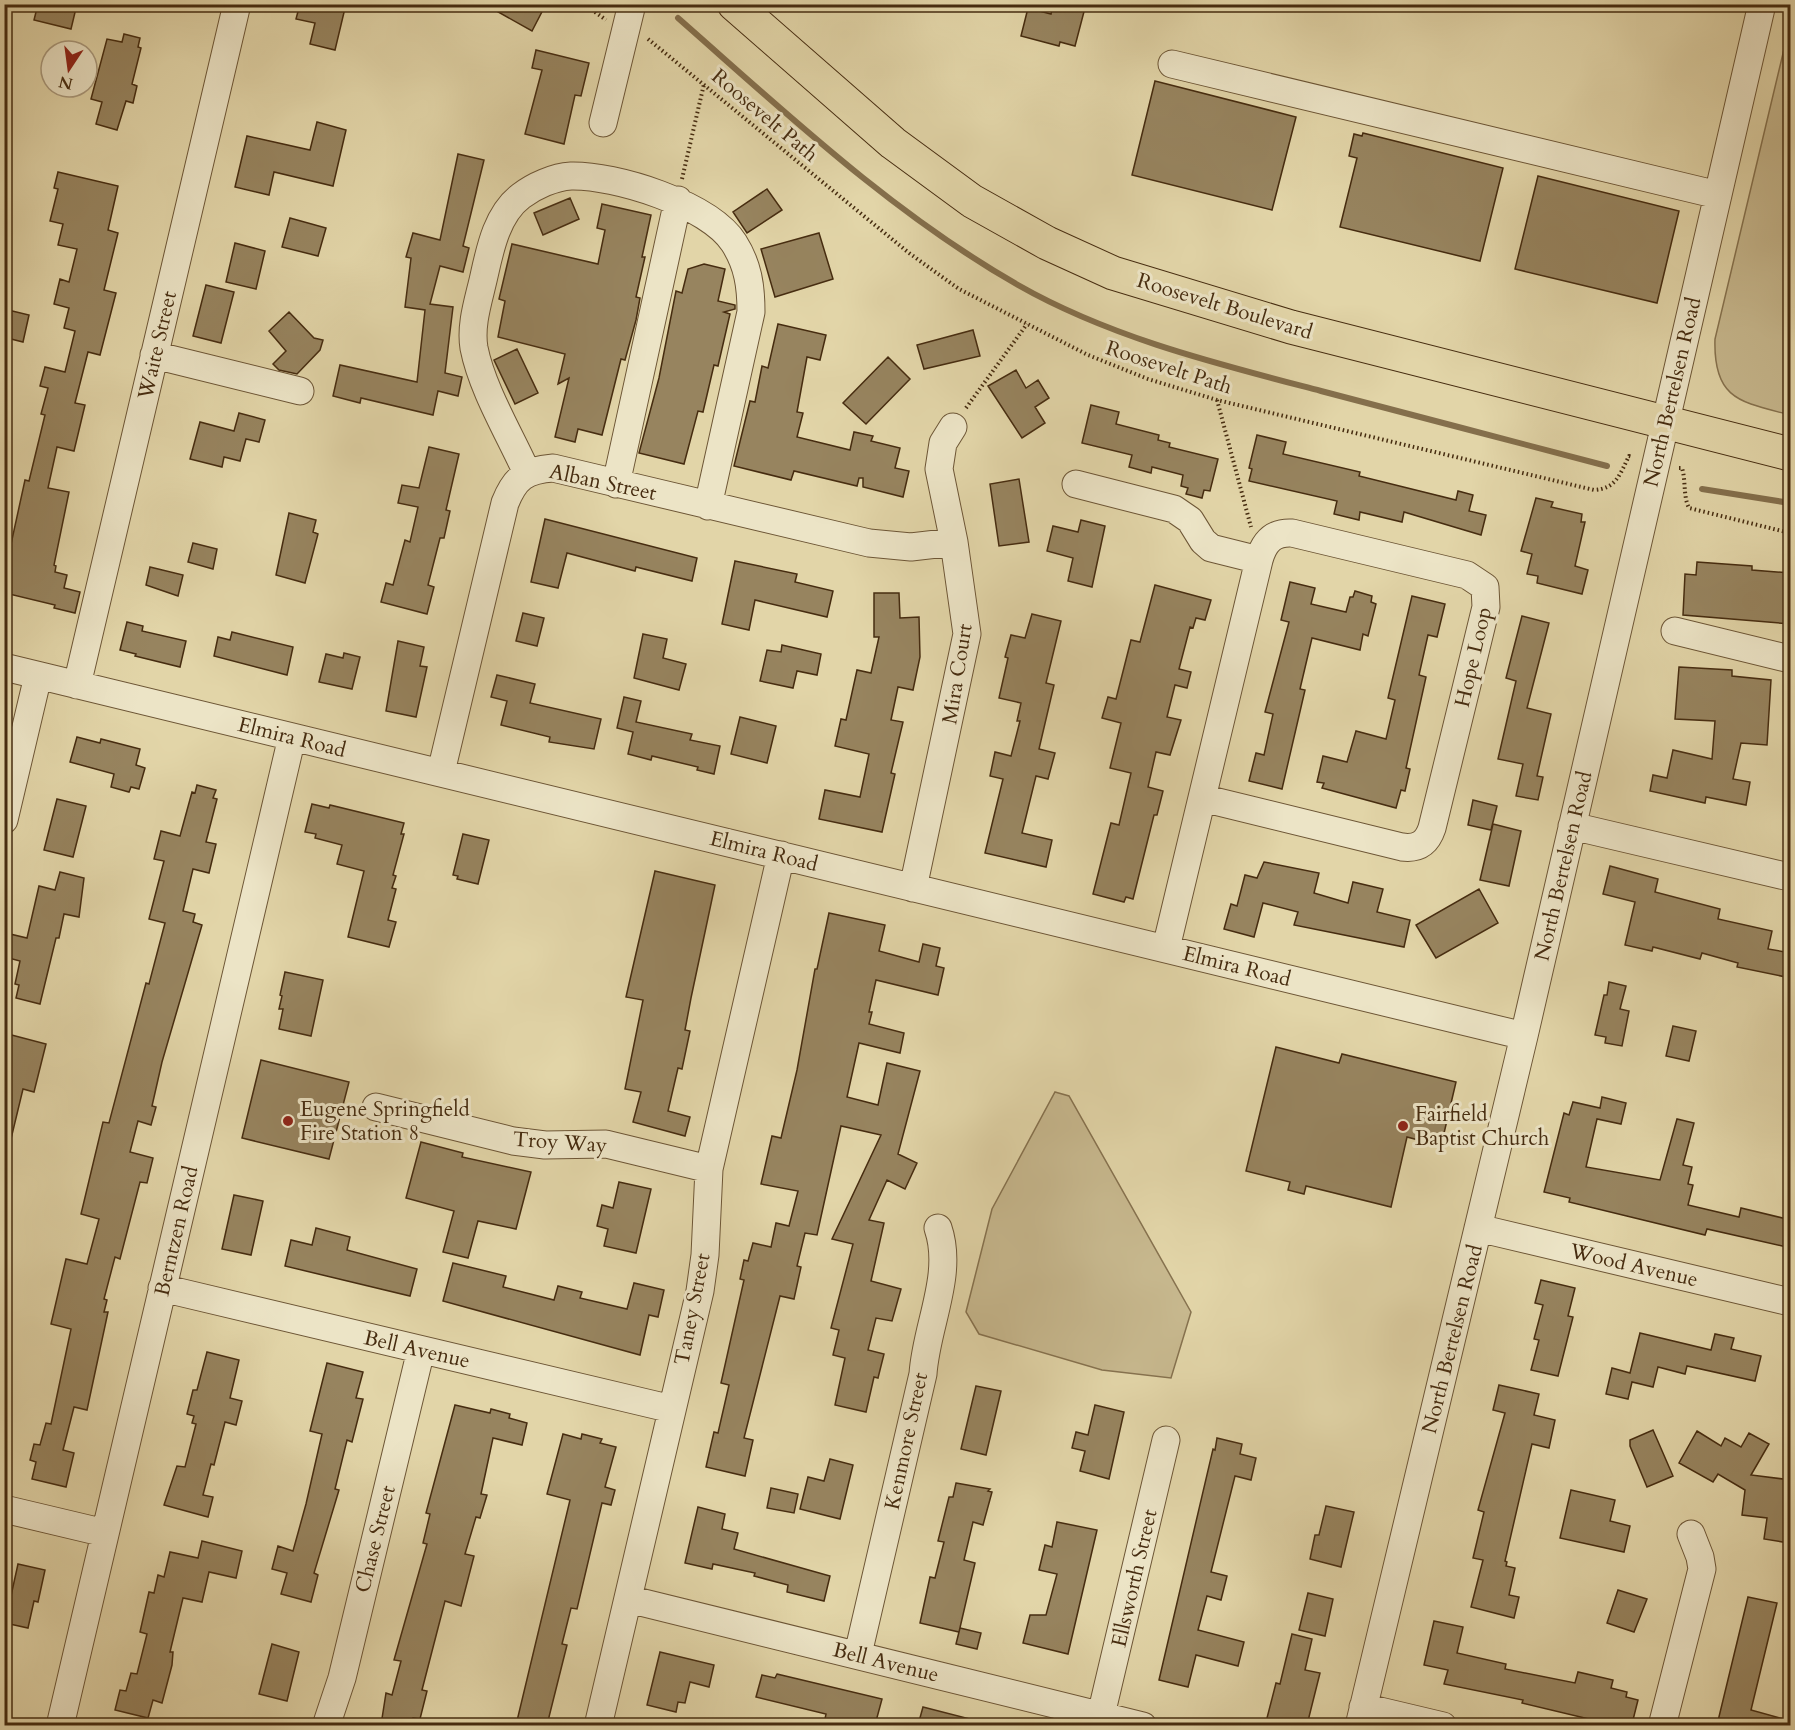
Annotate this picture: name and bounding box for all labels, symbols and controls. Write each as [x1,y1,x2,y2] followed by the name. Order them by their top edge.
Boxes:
[39,39,99,99] north arrow
[705,62,825,169] street label: Roosevelt Path
[57,70,75,95] text: N
[1134,266,1316,347] street label: Roosevelt Boulevard
[131,288,184,403] street label: Waite Street
[1637,294,1708,490] street label: North Bertelsen Road
[1102,333,1236,402] street label: Roosevelt Path
[547,457,659,508] street label: Alban Street
[1448,604,1499,710] street label: Hope Loop
[935,621,980,726] street label: Mira Court
[235,710,349,765] street label: Elmira Road
[1528,768,1599,964] street label: North Bertelsen Road
[707,824,821,879] street label: Elmira Road
[1180,939,1294,994] street label: Elmira Road
[300,1095,470,1148] place label: Eugene Springfield Fire Station 8
[1415,1100,1550,1153] place label: Fairfield Baptist Church
[281,1114,295,1128] marker: Eugene Springfield Fire Station 8
[1396,1119,1410,1133] marker: Fairfield Baptist Church
[512,1125,608,1160] street label: Troy Way
[147,1163,206,1299] street label: Berntzen Road
[1566,1236,1701,1294] street label: Wood Avenue
[1415,1241,1490,1437] street label: North Bertelsen Road
[667,1250,718,1367] street label: Taney Street
[361,1323,473,1376] street label: Bell Avenue
[878,1369,935,1512] street label: Kenmore Street
[348,1482,403,1596] street label: Chase Street
[1105,1506,1165,1650] street label: Ellsworth Street
[830,1635,942,1690] street label: Bell Avenue

